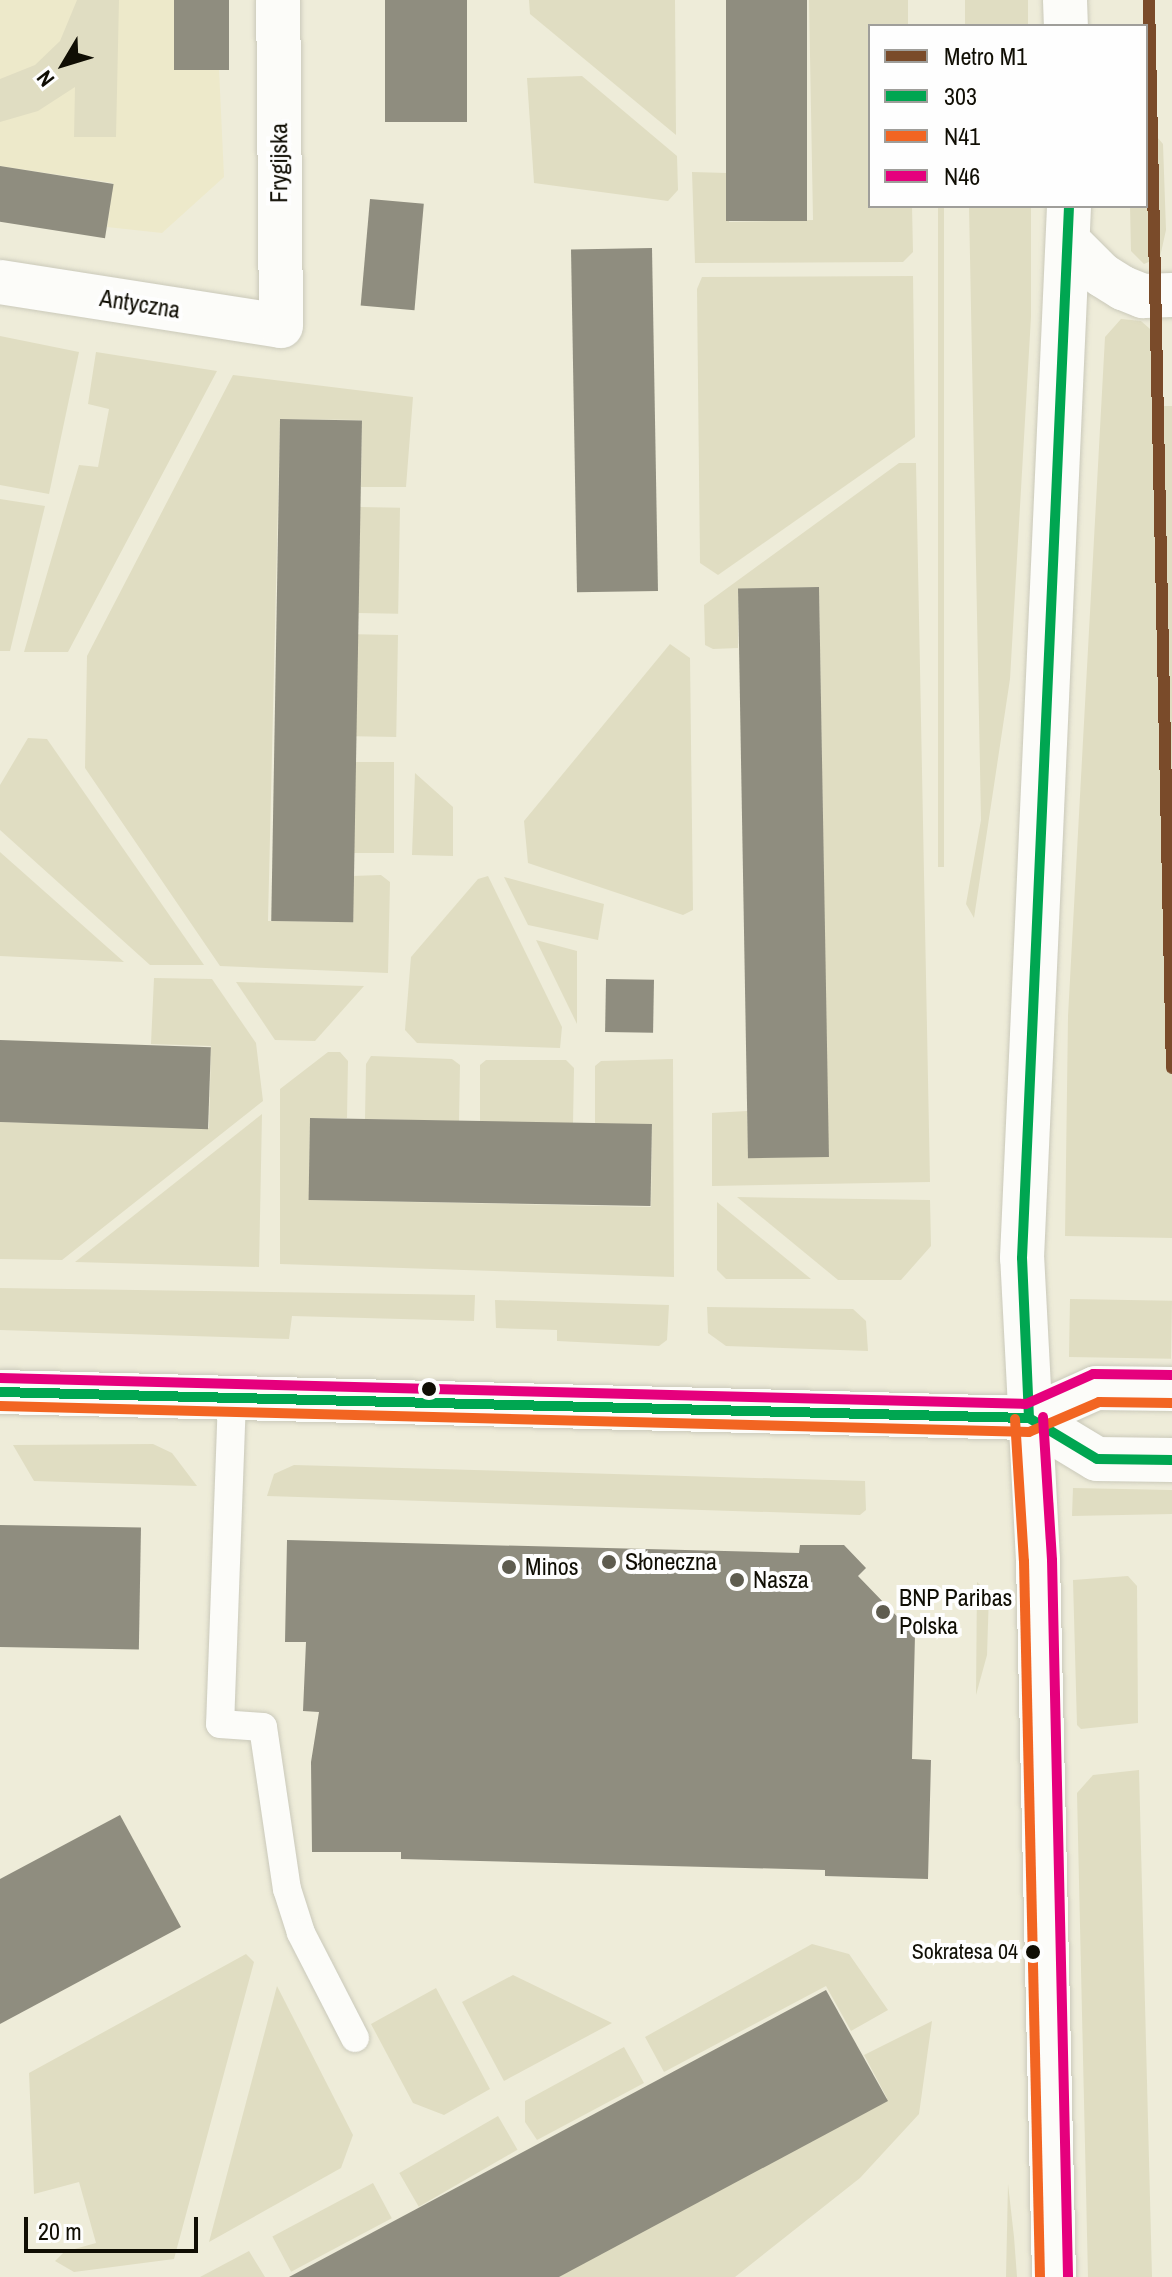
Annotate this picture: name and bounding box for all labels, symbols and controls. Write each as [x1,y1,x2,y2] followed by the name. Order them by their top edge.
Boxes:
[24,24,104,104] north arrow
[868,24,1148,208] legend
[944,40,1027,72] text: Metro M1
[29,64,61,93] text: N
[944,80,977,112] text: 303
[944,120,980,152] text: N41
[265,123,293,203] street label: Frygijska
[944,160,980,192] text: N46
[98,283,182,325] street label: Antyczna
[421,1381,437,1397] unlabelled marker
[625,1548,717,1576] place label: Słoneczna
[525,1553,579,1581] place label: Minos
[600,1553,618,1571] marker: Słoneczna
[500,1558,518,1576] marker: Minos
[753,1566,809,1594] place label: Nasza
[728,1571,746,1589] marker: Nasza
[899,1584,1013,1640] place label: BNP Paribas Polska
[874,1603,892,1621] marker: BNP Paribas Polska
[912,1939,1018,1965] place label: Sokratesa 04
[1025,1944,1041,1960] marker: Sokratesa 04
[28,2201,202,2251] scale bar
[38,2215,82,2247] text: 20 m

